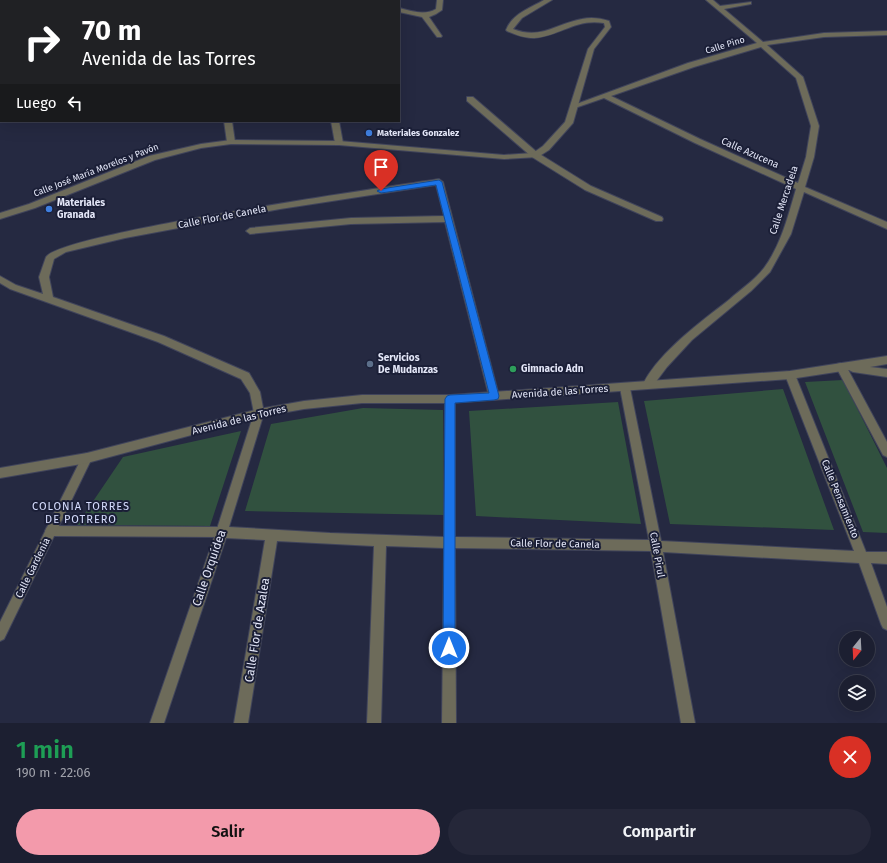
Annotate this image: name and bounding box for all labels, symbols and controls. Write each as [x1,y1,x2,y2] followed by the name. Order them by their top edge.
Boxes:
[82,14,141,47] text: 70 m
[16,16,68,68] icon: right
[704,34,746,56] street label: Calle Pino
[82,48,256,70] text: Avenida de las Torres
[64,92,86,114] icon: left
[16,94,56,112] text: Luego
[364,128,374,138] marker: Materiales Gonzalez
[377,128,459,138] place label: Materiales Gonzalez
[719,135,781,171] street label: Calle Azucena
[32,142,160,198] street label: Calle José María Morelos y Pavón
[364,150,398,191] pin
[370,156,392,178] icon: arrive
[767,164,801,236] street label: Calle Mercadela
[57,197,105,221] place label: Materiales Granada
[177,203,267,231] street label: Calle Flor de Canela
[44,204,54,214] marker: Materiales Granada
[378,352,438,376] place label: Servicios De Mudanzas
[365,359,375,369] marker: Servicios De Mudanzas
[521,363,584,375] place label: Gimnacio Adn
[508,364,518,374] marker: Gimnacio Adn
[511,383,609,401] street label: Avenida de las Torres
[191,402,288,437] street label: Avenida de las Torres
[819,458,861,540] street label: Calle Pensamiento
[32,500,130,526] district label: COLONIA TORRES DE POTRERO
[189,528,229,608] street label: Calle Orquídea
[647,531,667,579] street label: Calle Pirul
[13,536,53,600] street label: Calle Gardenia
[510,537,600,551] street label: Calle Flor de Canela
[242,577,272,683] street label: Calle Flor de Azalea
[428,627,470,669] position arrow
[839,631,875,667] north arrow
[839,631,875,711] map controls
[839,675,875,711] button: layers
[16,736,74,764] text: 1 min
[829,736,871,778] button: close
[16,765,90,780] text: 190 m · 22:06
[16,809,440,855] button: Salir
[448,809,871,855] button: Compartir

